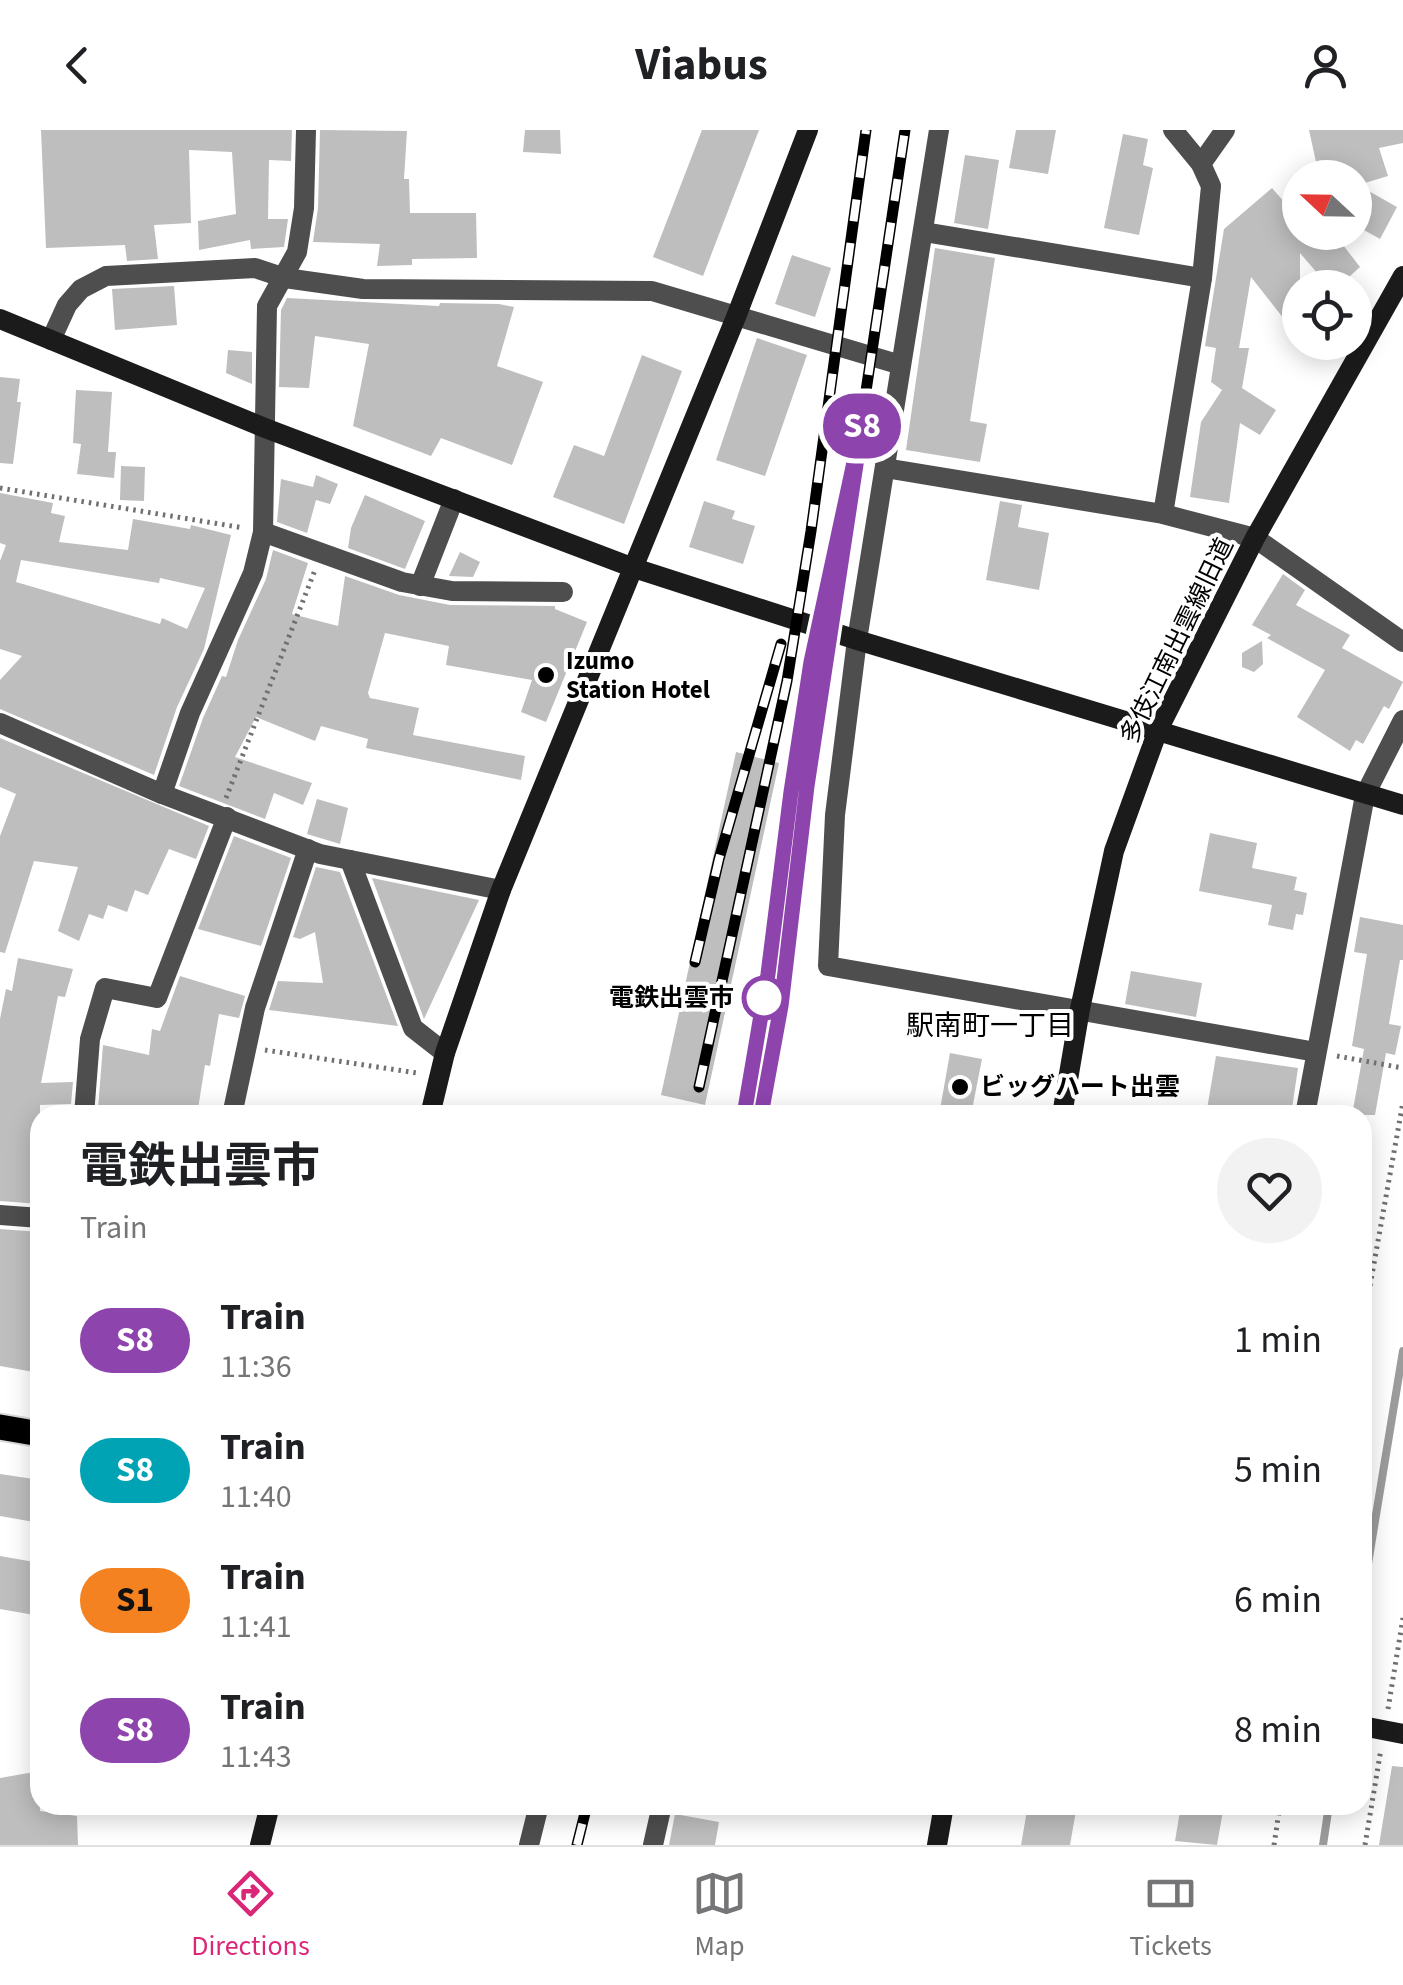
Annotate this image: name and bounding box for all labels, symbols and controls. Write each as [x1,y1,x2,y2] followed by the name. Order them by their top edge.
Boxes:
[635,33,768,97] text: Viabus
[50,38,105,93] icon: back
[1298,38,1353,93] icon: person
[1282,160,1372,250] north arrow
[1282,160,1372,360] map controls
[1282,270,1372,360] button: locate
[817,394,907,458] line badge: S8
[843,401,881,451] text: S8
[1112,532,1242,750] street label: 多伎江南出雲線旧道
[566,643,710,708] place label: Izumo Station Hotel
[535,664,557,686] marker: Izumo Station Hotel
[743,977,785,1019] marker: 電鉄出雲市
[609,980,734,1016] place label: 電鉄出雲市
[906,1006,1074,1046] district label: 駅南町一丁目
[980,1069,1180,1105] place label: ビッグハート出雲
[949,1076,971,1098] marker: ビッグハート出雲
[80,1133,320,1201] text: 電鉄出雲市
[1217,1138,1322,1243] button: heart
[80,1205,148,1251] text: Train
[220,1290,306,1344] text: Train
[1234,1313,1322,1367] text: 1 min
[116,1315,154,1365] text: S8
[220,1344,292,1390] text: 11:36
[220,1420,306,1474] text: Train
[1234,1443,1322,1497] text: 5 min
[116,1445,154,1495] text: S8
[220,1474,292,1520] text: 11:40
[220,1550,306,1604] text: Train
[1234,1573,1322,1627] text: 6 min
[116,1575,154,1625] text: S1
[220,1604,292,1650] text: 11:41
[220,1680,306,1734] text: Train
[1234,1703,1322,1757] text: 8 min
[116,1705,154,1755] text: S8
[220,1734,292,1780] text: 11:43
[191,1866,310,1966] tab: Directions
[692,1866,747,1966] tab: Map
[1129,1866,1212,1966] tab: Tickets

